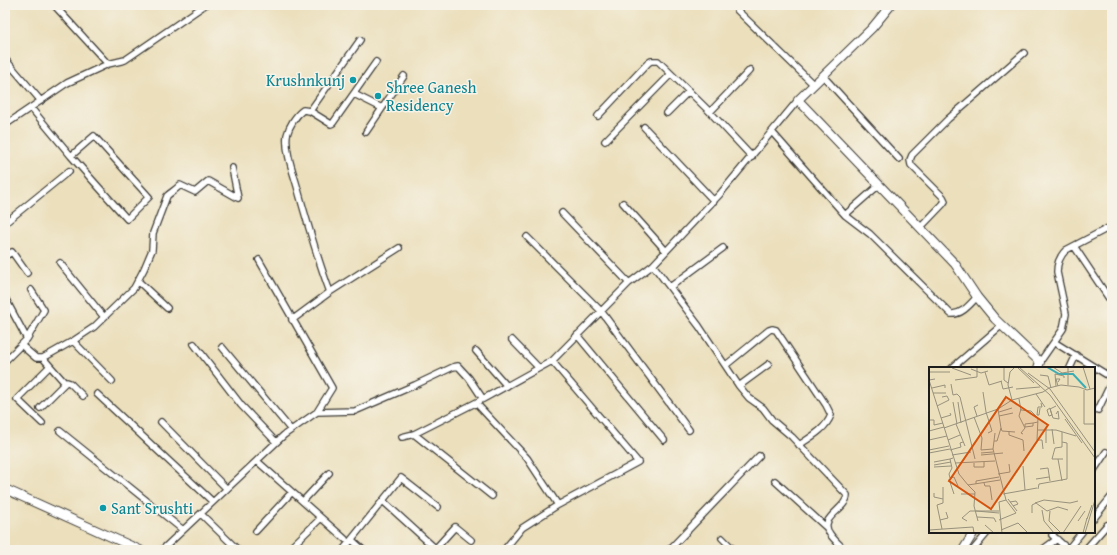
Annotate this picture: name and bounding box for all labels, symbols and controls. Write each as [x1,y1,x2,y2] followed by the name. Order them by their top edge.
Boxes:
[266,68,345,92] place label: Krushnkunj
[348,75,358,85] marker: Krushnkunj
[386,75,477,117] place label: Shree Ganesh Residency
[373,91,383,101] marker: Shree Ganesh Residency
[929,367,1095,533] inset map
[111,496,194,520] place label: Sant Srushti
[98,503,108,513] marker: Sant Srushti

